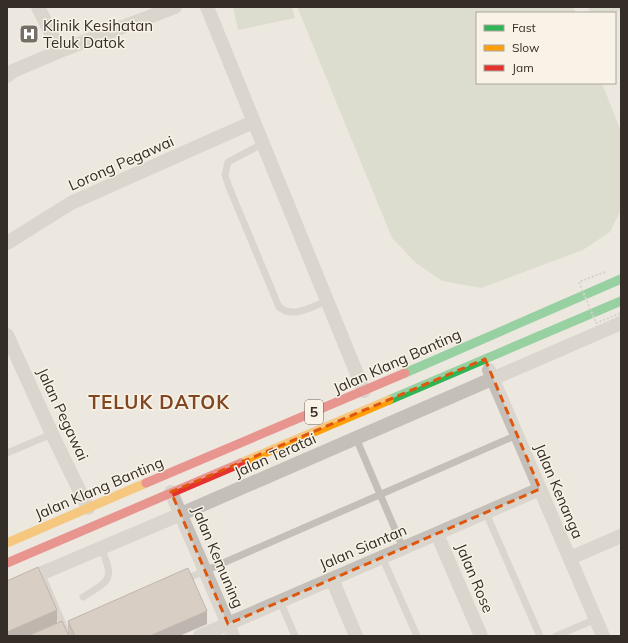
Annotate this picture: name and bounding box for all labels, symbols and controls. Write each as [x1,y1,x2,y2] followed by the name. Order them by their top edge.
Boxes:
[476,12,616,84] legend
[43,16,153,52] place label: Klinik Kesihatan Teluk Datok
[512,20,536,35] text: Fast
[18,23,40,45] hospital icon: Klinik Kesihatan Teluk Datok
[512,40,540,55] text: Slow
[512,60,534,75] text: Jam
[65,131,177,195] street label: Lorong Pegawai
[330,324,464,398] street label: Jalan Klang Banting
[33,365,93,463] street label: Jalan Pegawai
[88,390,230,414] district label: TELUK DATOK
[305,400,323,424] road number: 5
[231,429,319,481] street label: Jalan Teratai
[530,441,588,541] street label: Jalan Kenanga
[32,452,166,524] street label: Jalan Klang Banting
[188,503,248,611] street label: Jalan Kemuning
[316,520,410,574] street label: Jalan Siantan
[452,540,498,616] street label: Jalan Rose

